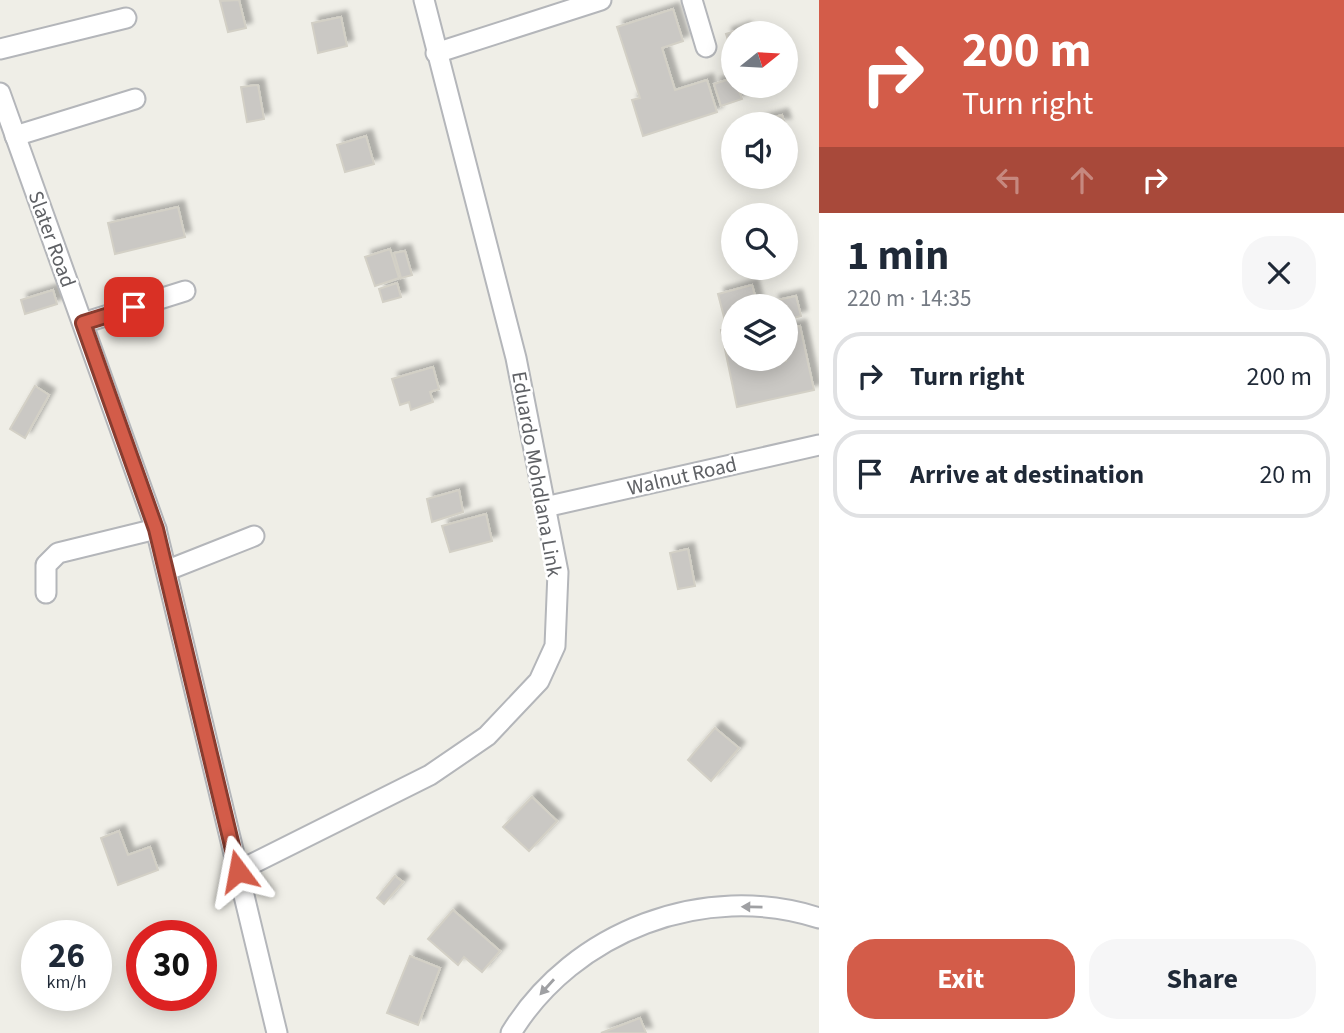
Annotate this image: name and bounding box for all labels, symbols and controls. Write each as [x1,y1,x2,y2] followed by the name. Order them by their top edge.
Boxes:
[962,16,1091,86] text: 200 m
[721,21,798,98] north arrow
[721,21,798,371] map controls
[847,28,938,119] icon: right
[962,81,1093,127] text: Turn right
[721,112,798,189] button: sound
[990,161,1028,199] icon: left
[1063,161,1101,199] icon: ahead
[1136,161,1174,199] icon: right
[21,187,83,291] street label: Slater Road
[721,203,798,280] button: search
[847,226,949,286] text: 1 min
[1242,236,1316,310] button: close
[104,277,164,337] pin
[847,282,971,315] text: 220 m · 14:35
[115,288,153,326] icon: arrive
[721,294,798,371] button: layers
[851,357,889,395] icon: right
[910,358,1025,395] text: Turn right
[1246,358,1312,395] text: 200 m
[504,369,570,580] street label: Eduardo Mohdlana Link
[624,449,740,503] street label: Walnut Road
[851,455,889,493] icon: arrive
[910,456,1144,493] text: Arrive at destination
[1259,456,1312,493] text: 20 m
[201,834,275,908] position arrow
[741,901,763,913] one-way arrow
[126,920,217,1011] speed limit sign: 30
[48,931,85,981] text: 26
[847,939,1075,1019] button: Exit
[1089,939,1316,1019] button: Share
[47,970,86,995] text: km/h
[539,978,555,996] one-way arrow

